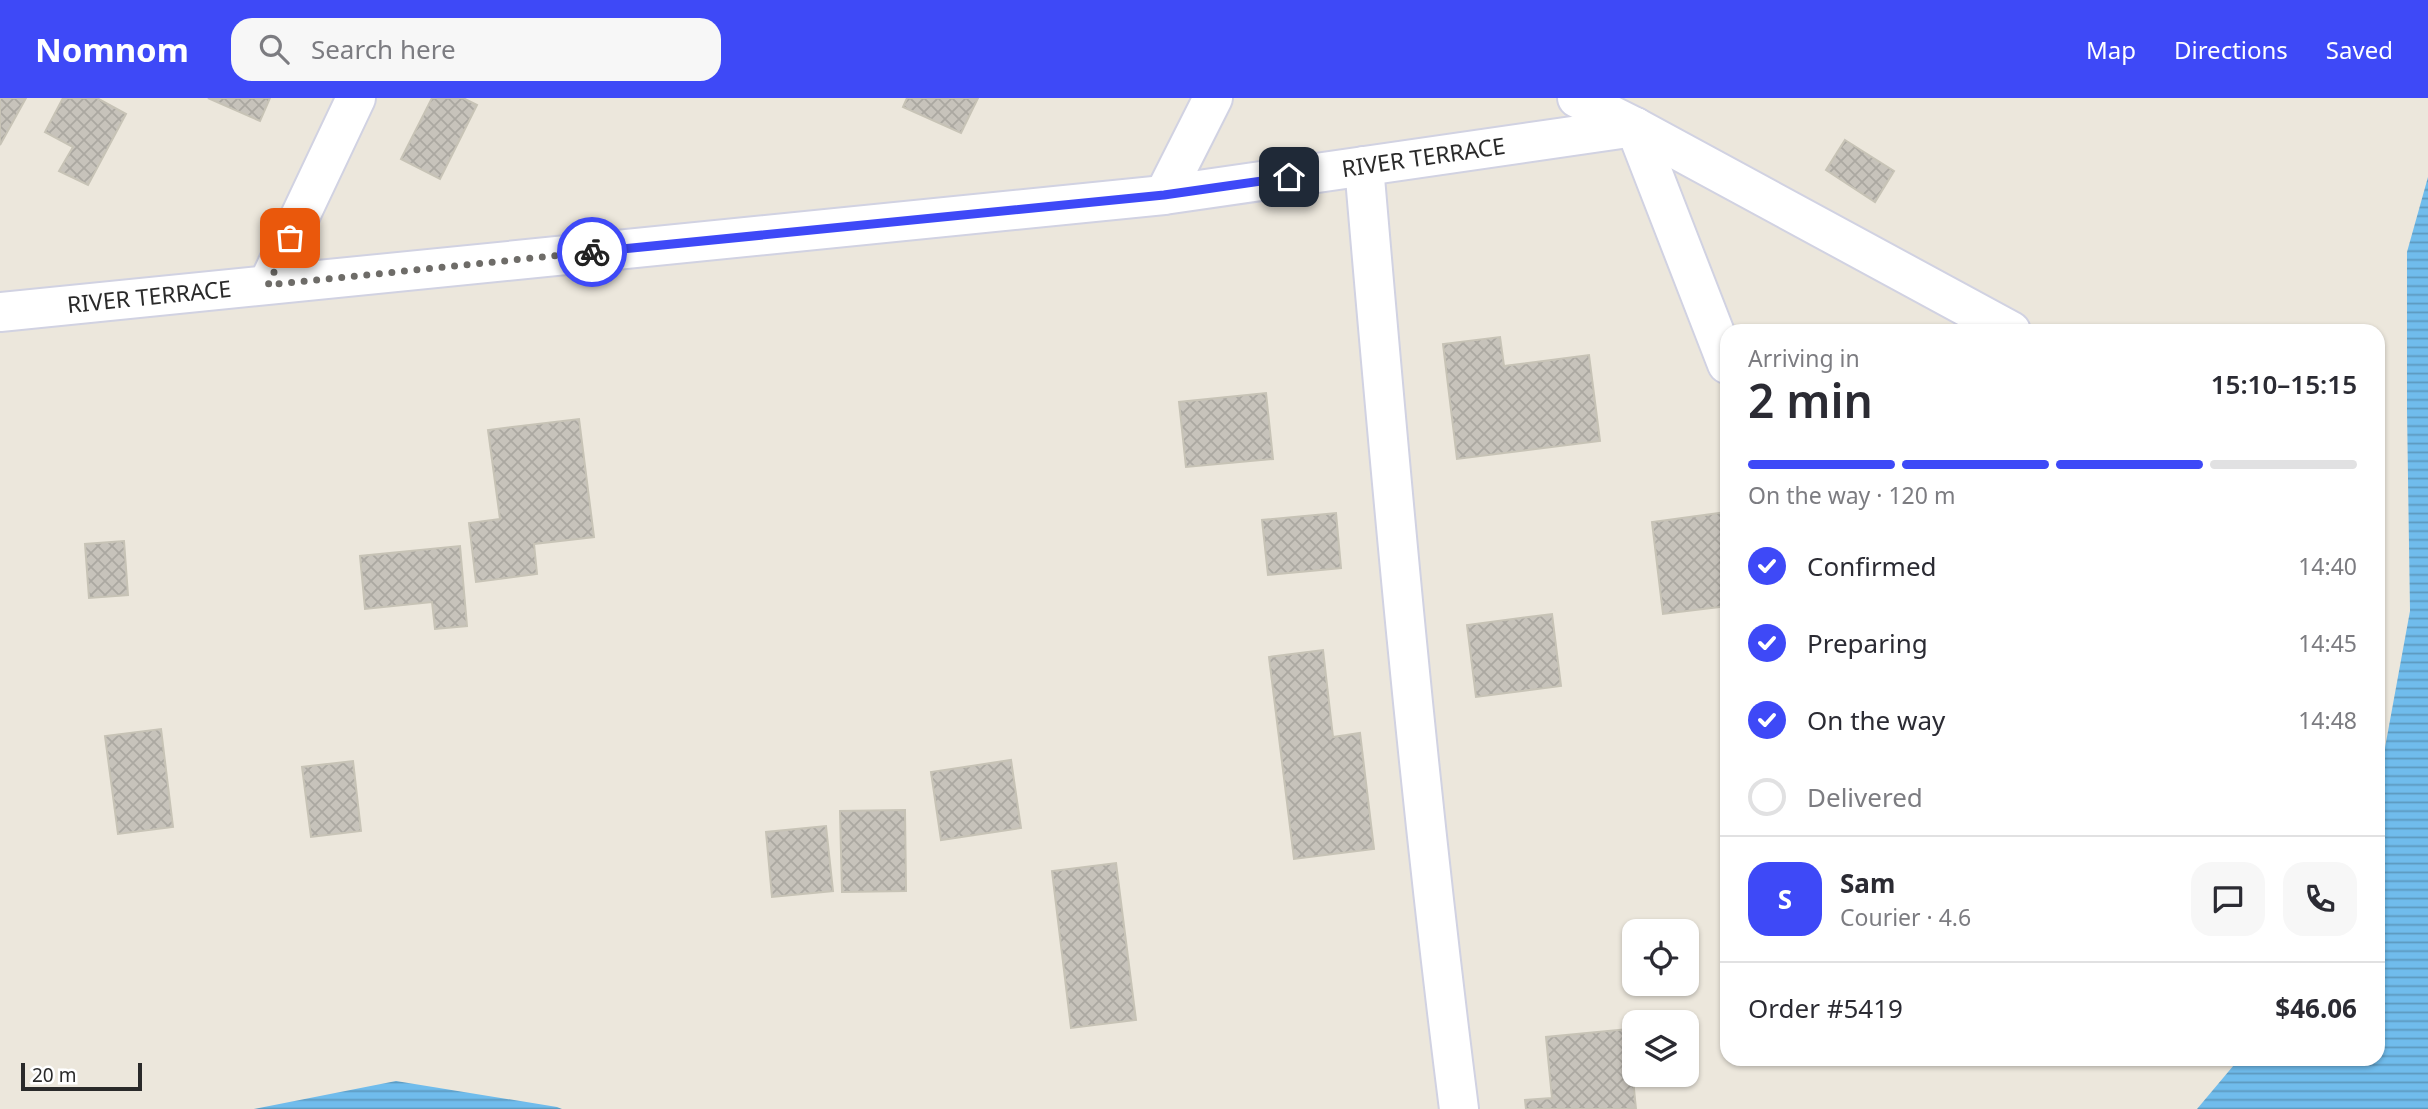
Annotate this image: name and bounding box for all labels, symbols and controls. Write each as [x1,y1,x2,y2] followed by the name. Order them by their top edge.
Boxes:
[231,18,721,81] search box
[35,27,189,72] text: Nomnom
[255,30,293,68] icon: search
[311,31,456,67] text: Search here
[2086,33,2136,66] text: Map
[2174,33,2288,66] text: Directions
[2326,33,2393,66] text: Saved
[1339,129,1507,184] street label: RIVER TERRACE
[1259,147,1319,207] pin
[1270,158,1308,196] icon: home
[260,208,320,268] pin
[557,217,627,287] courier
[271,219,309,257] icon: bag
[573,233,611,271] icon: bike
[66,272,233,320] street label: RIVER TERRACE
[1748,342,1860,374] text: Arriving in
[2211,366,2357,402] text: 15:10–15:15
[1748,369,1873,431] text: 2 min
[1748,479,1955,511] text: On the way · 120 m
[1748,547,1786,585] icon: check
[1807,548,1937,584] text: Confirmed
[2298,550,2357,582] text: 14:40
[1748,624,1786,662] icon: check
[1807,625,1928,661] text: Preparing
[2298,627,2357,659] text: 14:45
[1748,701,1786,739] icon: check
[1807,702,1945,738] text: On the way
[2298,704,2357,736] text: 14:48
[1807,779,1923,815] text: Delivered
[2191,862,2265,936] button: chat
[2283,862,2357,936] button: phone
[1840,865,1895,901] text: Sam
[1778,881,1792,917] text: S
[1840,901,1971,933] text: Courier · 4.6
[1622,919,1699,1087] map controls
[1622,919,1699,996] button: locate
[1748,990,1903,1026] text: Order #5419
[2275,990,2357,1026] text: $46.06
[1622,1010,1699,1087] button: layers
[21,1060,142,1092] scale bar
[32,1062,76,1088] text: 20 m

